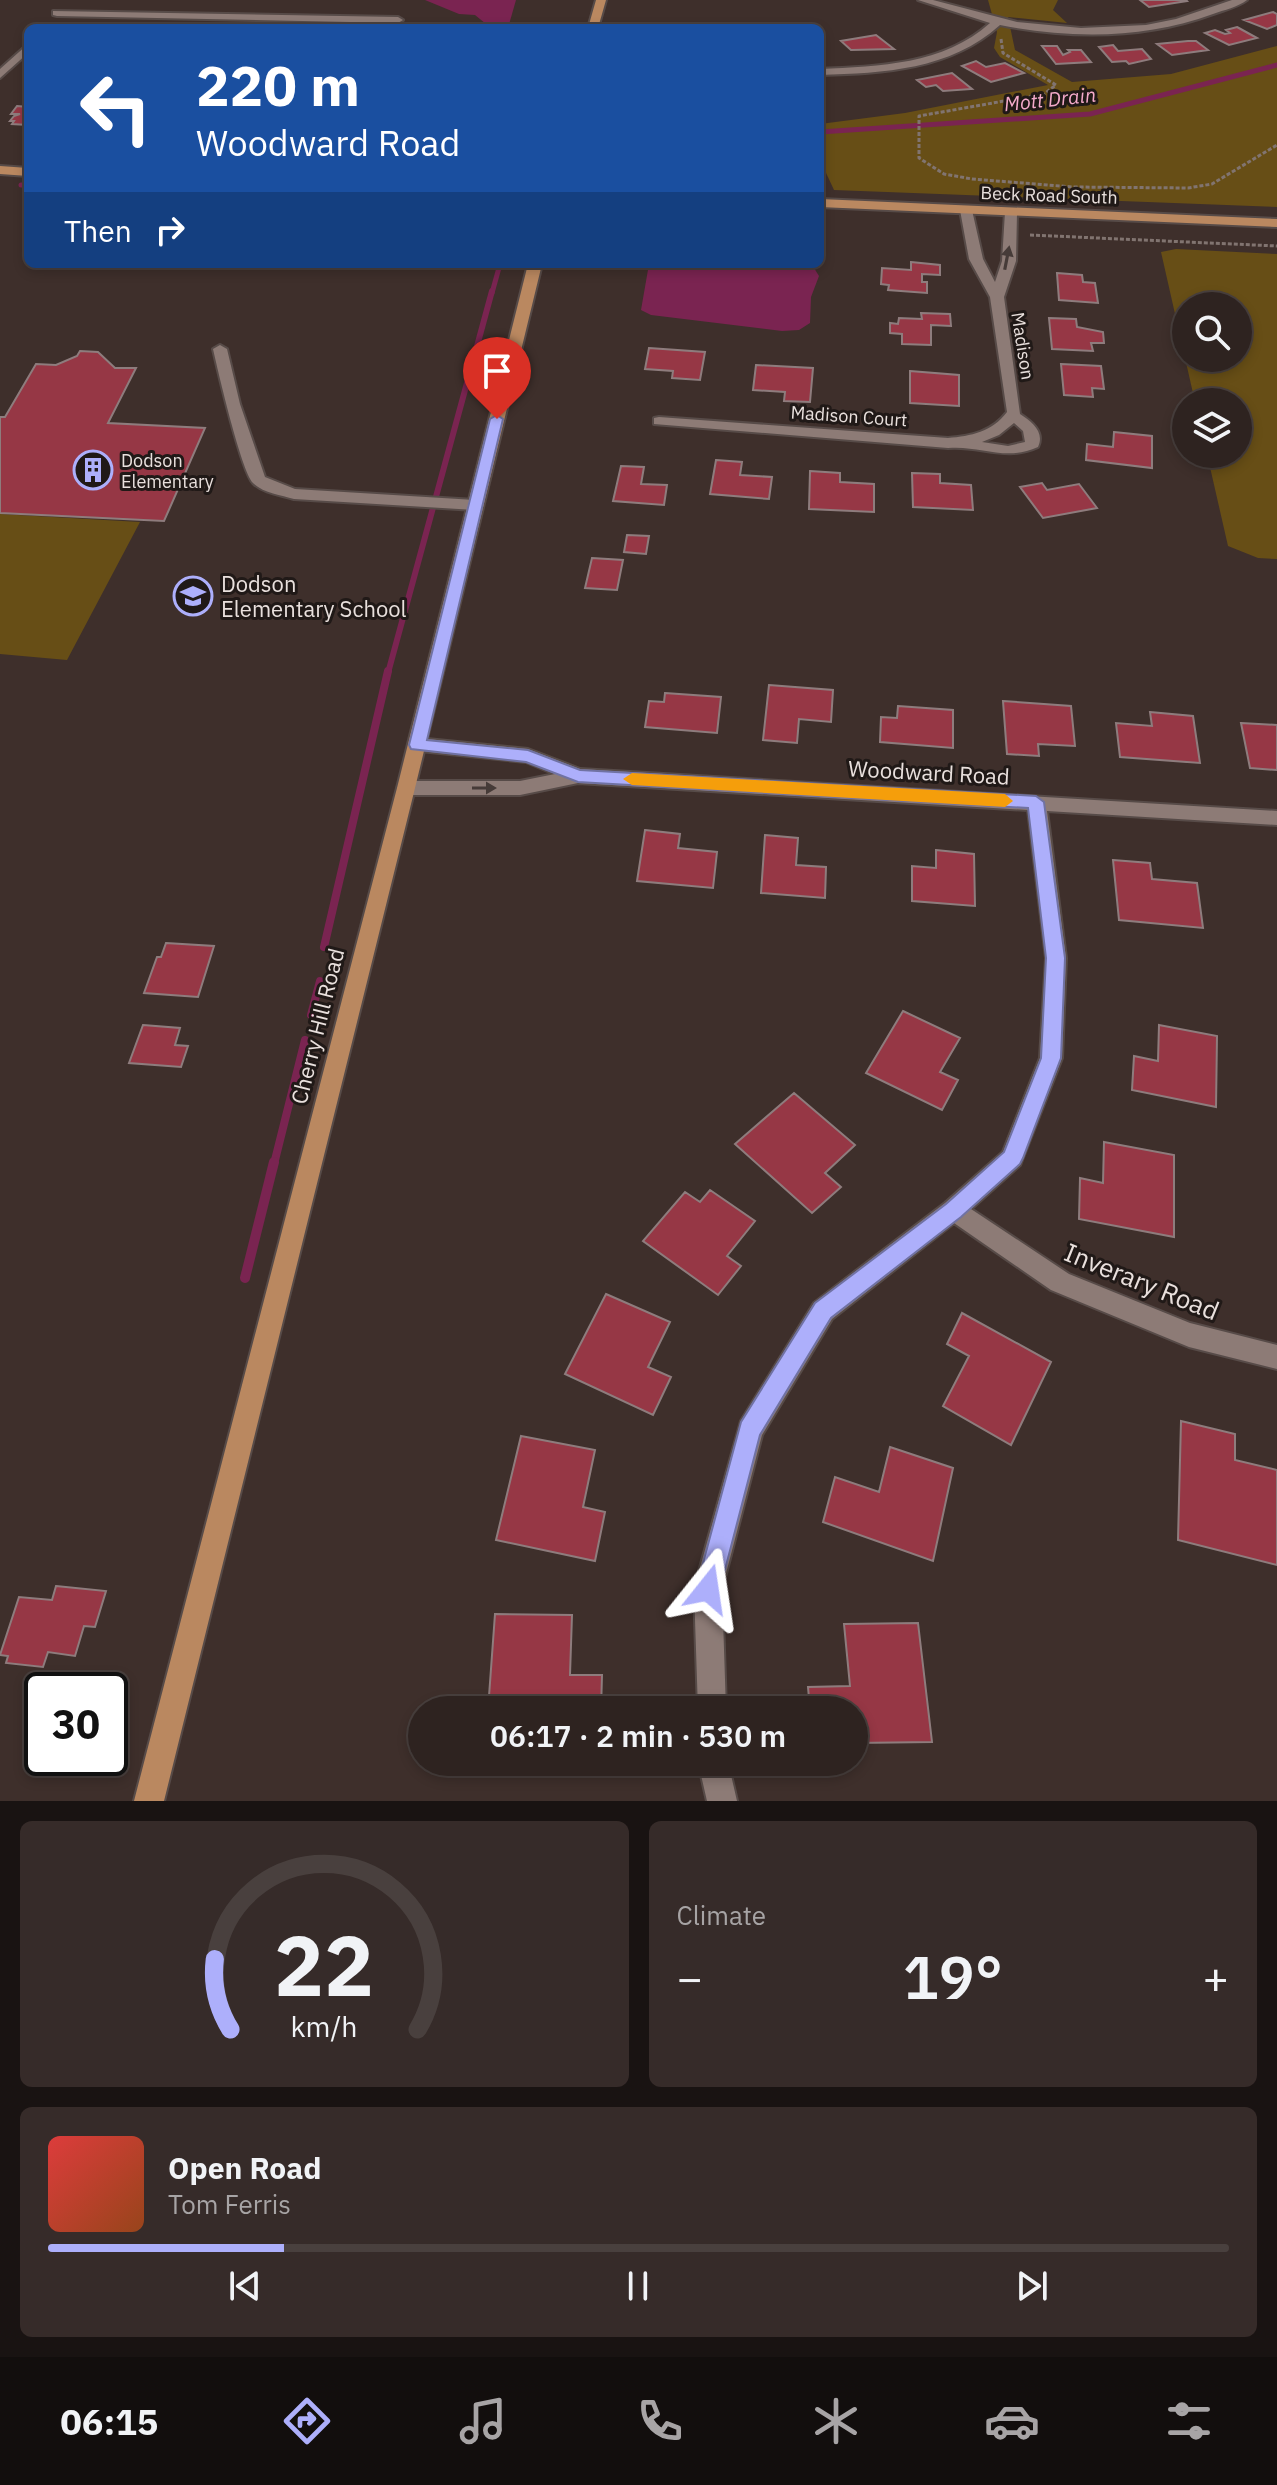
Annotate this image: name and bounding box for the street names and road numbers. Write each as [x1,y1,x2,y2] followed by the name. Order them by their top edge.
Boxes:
[980,181,1118,209] street label: Beck Road South
[1006,310,1040,382] street label: Madison
[790,400,908,432] street label: Madison Court
[848,753,1010,791] street label: Woodward Road
[284,945,350,1107] street label: Cherry Hill Road
[1060,1235,1224,1327] street label: Inverary Road

